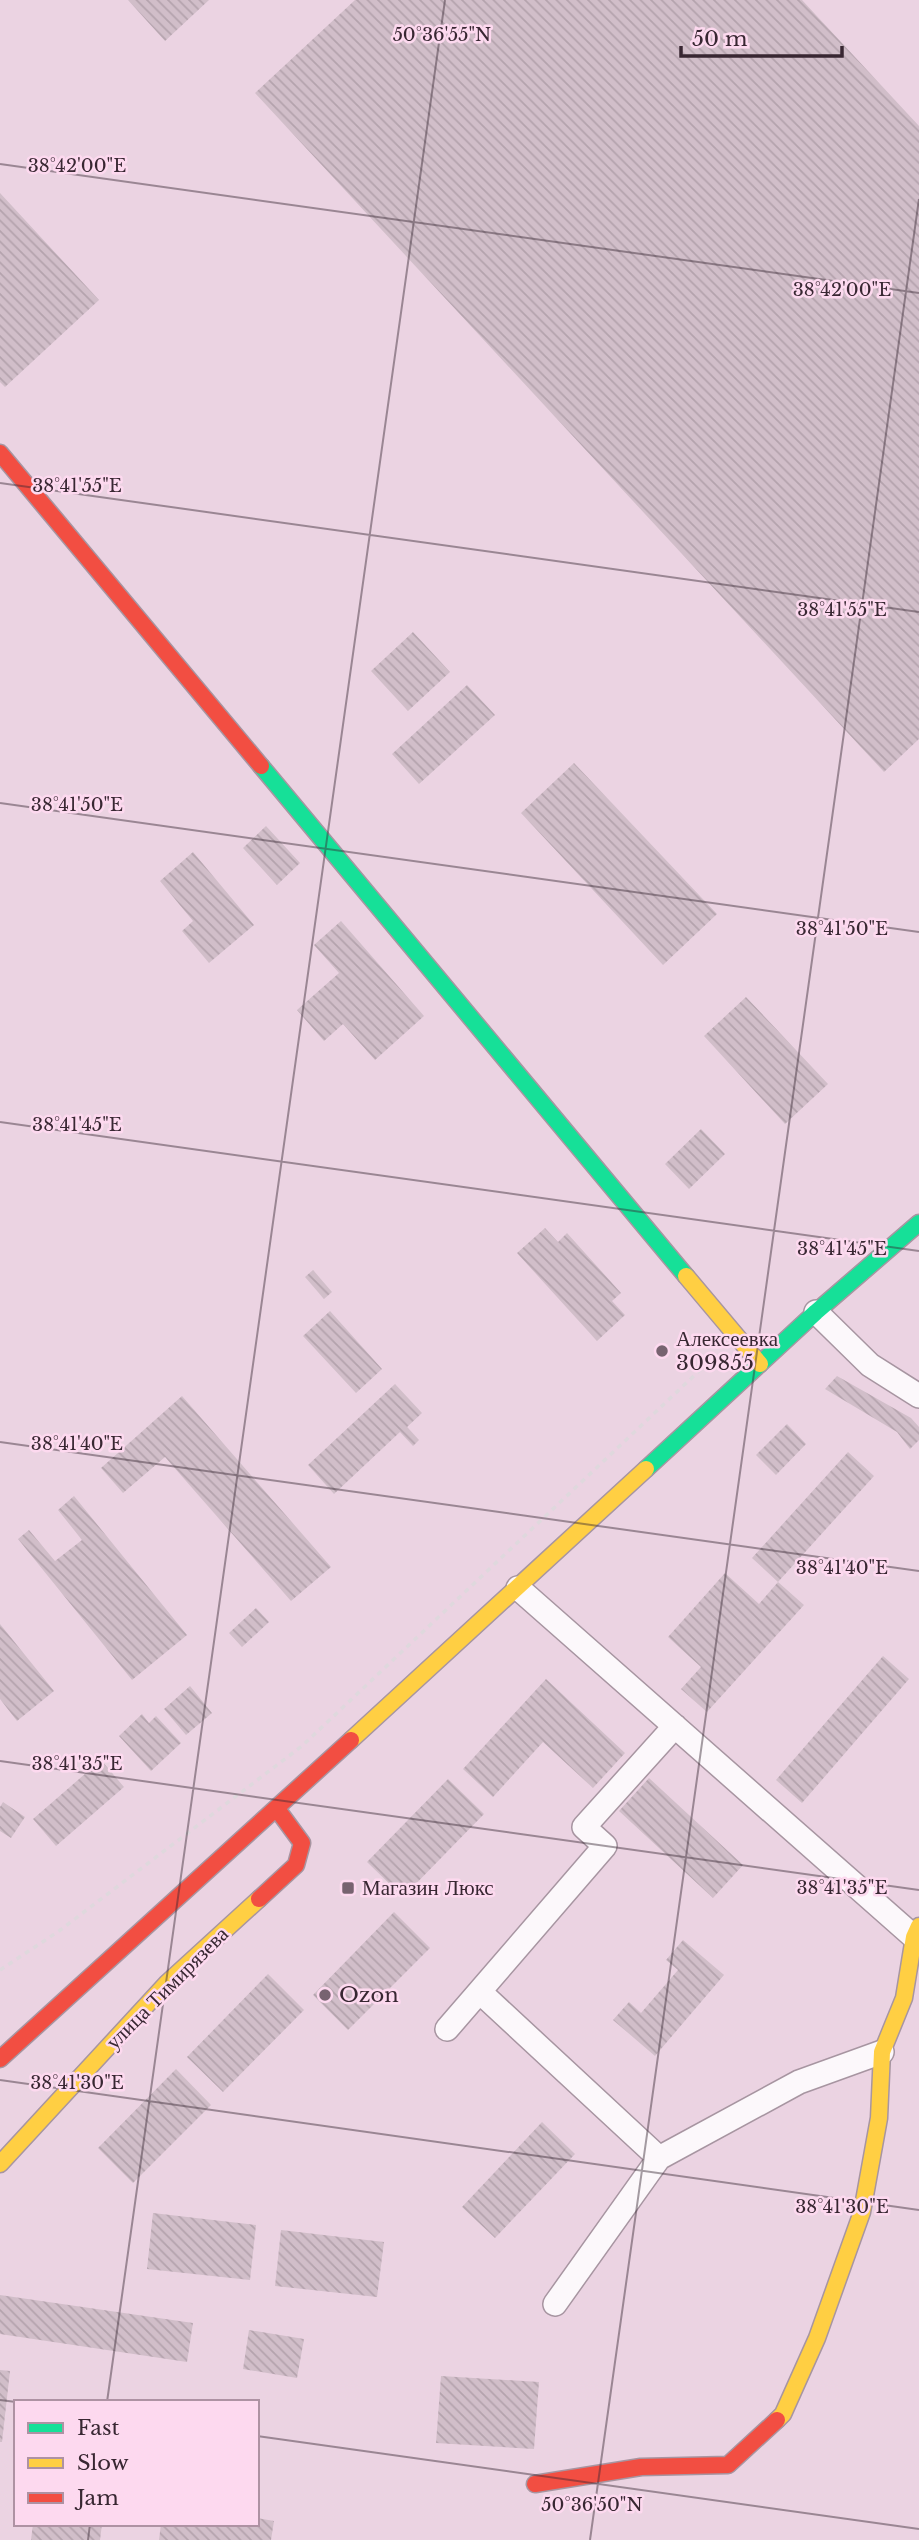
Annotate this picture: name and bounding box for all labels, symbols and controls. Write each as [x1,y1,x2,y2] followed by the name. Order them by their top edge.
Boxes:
[681,14,842,58] scale bar
[393,24,491,46] text: 50°36'55"N
[692,26,748,52] text: 50 m
[28,155,126,177] text: 38°42'00"E
[793,279,891,301] text: 38°42'00"E
[32,475,122,497] text: 38°41'55"E
[797,599,887,621] text: 38°41'55"E
[31,794,123,816] text: 38°41'50"E
[796,918,888,940] text: 38°41'50"E
[32,1114,122,1136] text: 38°41'45"E
[797,1238,887,1260] text: 38°41'45"E
[676,1326,779,1376] place label: Алексеевка 309855
[654,1343,670,1359] marker: Алексеевка 309855
[31,1433,123,1455] text: 38°41'40"E
[796,1557,888,1579] text: 38°41'40"E
[31,1753,123,1775] text: 38°41'35"E
[362,1875,494,1901] place label: Магазин Люкс
[796,1877,888,1899] text: 38°41'35"E
[340,1880,356,1896] marker: Магазин Люкс
[100,1921,234,2055] street label: улица Тимирязева
[339,1982,399,2008] place label: Ozon
[317,1987,333,2003] marker: Ozon
[30,2072,124,2094] text: 38°41'30"E
[795,2196,889,2218] text: 38°41'30"E
[14,2400,259,2526] legend
[77,2415,119,2441] text: Fast
[77,2450,129,2476] text: Slow
[74,2485,119,2511] text: Jam
[541,2494,643,2516] text: 50°36'50"N

